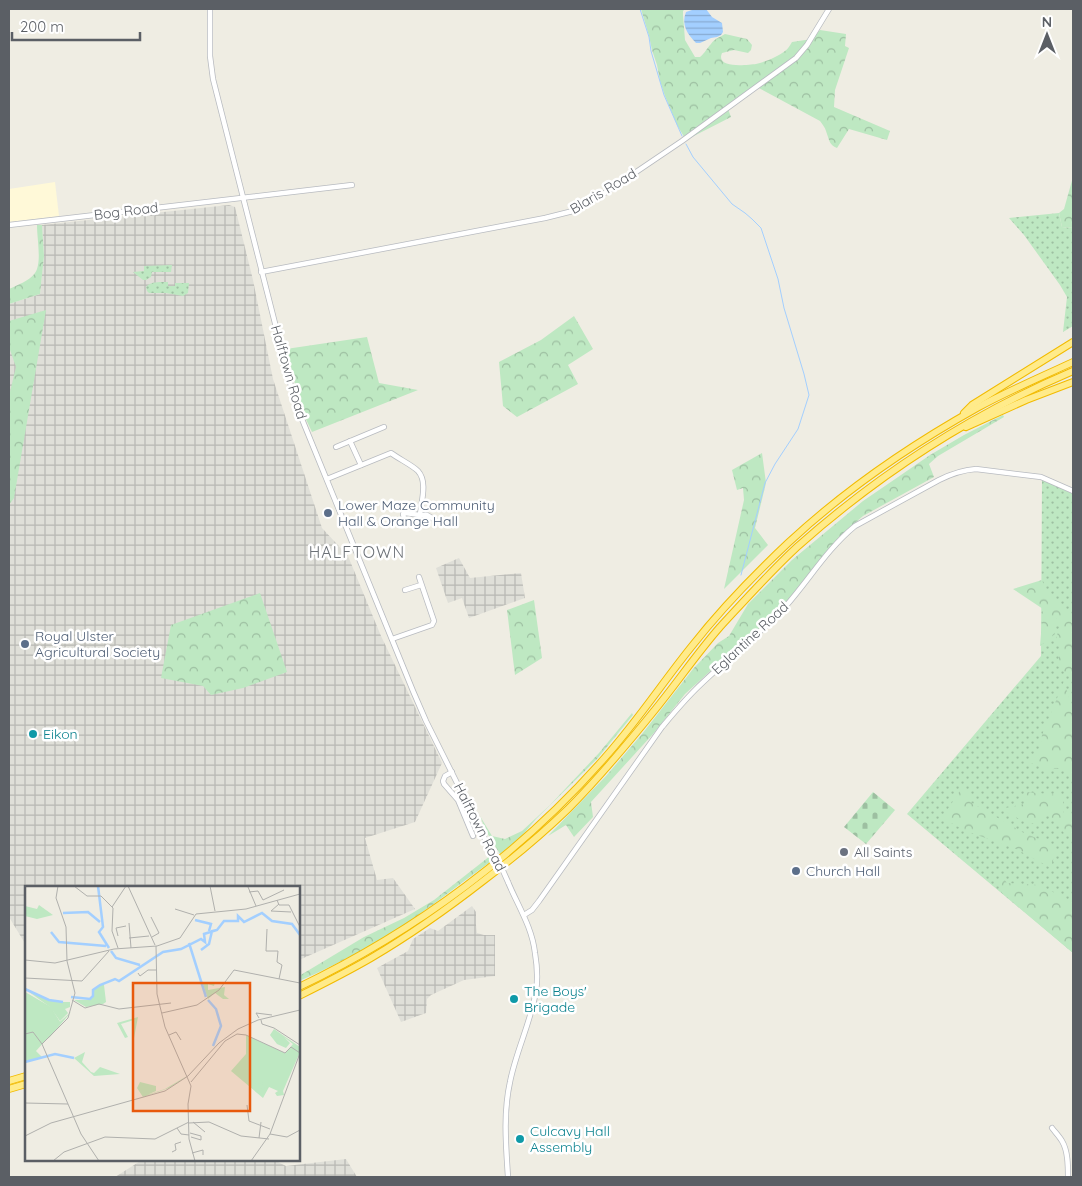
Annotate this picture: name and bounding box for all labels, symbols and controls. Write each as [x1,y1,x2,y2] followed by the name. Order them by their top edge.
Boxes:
[12,10,140,42] scale bar
[1022,10,1072,60] north arrow
[1042,13,1052,31] text: N
[20,17,64,36] text: 200 m
[567,164,639,218] street label: Blaris Road
[93,198,159,224] street label: Bog Road
[267,323,311,421] street label: Halftown Road
[338,496,495,530] place label: Lower Maze Community Hall & Orange Hall
[322,507,334,519] marker: Lower Maze Community Hall & Orange Hall
[309,542,405,562] district label: HALFTOWN
[708,598,792,678] street label: Eglantine Road
[35,627,160,661] place label: Royal Ulster Agricultural Society
[19,638,31,650] marker: Royal Ulster Agricultural Society
[43,725,78,743] place label: Eikon
[27,728,39,740] marker: Eikon
[450,780,510,874] street label: Halftown Road
[854,843,912,861] place label: All Saints
[838,846,850,858] marker: All Saints
[806,862,880,880] place label: Church Hall
[790,865,802,877] marker: Church Hall
[25,886,300,1161] inset map
[524,982,587,1016] place label: The Boys' Brigade
[508,993,520,1005] marker: The Boys' Brigade
[530,1122,610,1156] place label: Culcavy Hall Assembly
[514,1133,526,1145] marker: Culcavy Hall Assembly

